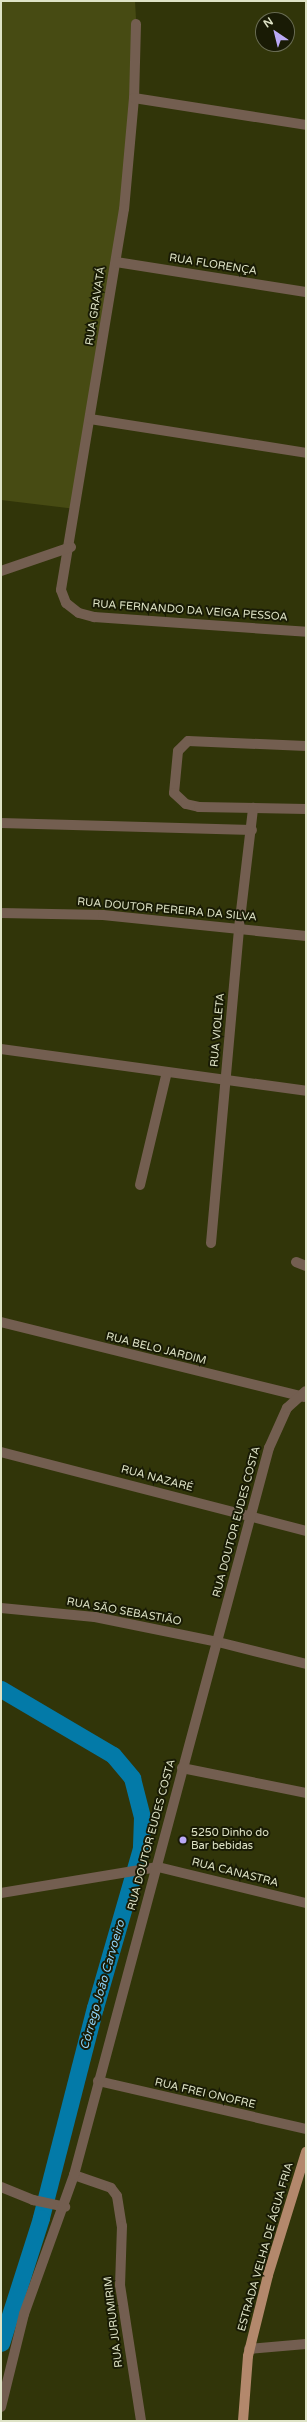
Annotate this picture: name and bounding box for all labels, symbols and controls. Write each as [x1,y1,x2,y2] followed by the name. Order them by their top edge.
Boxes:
[255,12,295,52] north arrow
[261,15,276,30] text: N
[168,252,258,278] street label: RUA FLORENÇA
[83,266,109,346] street label: RUA GRAVATÁ
[92,598,288,624] street label: RUA FERNANDO DA VEIGA PESSOA
[77,896,257,924] street label: RUA DOUTOR PEREIRA DA SILVA
[208,992,228,1068] street label: RUA VIOLETA
[104,1330,208,1368] street label: RUA BELO JARDIM
[210,1445,264,1599] street label: RUA DOUTOR EUDES COSTA
[119,1463,195,1495] street label: RUA NAZARÉ
[66,1595,182,1629] street label: RUA SÃO SEBASTIÃO
[125,1758,179,1912] street label: RUA DOUTOR EUDES COSTA
[191,1827,269,1853] place label: 5250 Dinho do Bar bebidas
[178,1835,188,1845] marker: 5250 Dinho do Bar bebidas
[190,1856,280,1890] street label: RUA CANASTRA
[78,1919,128,2051] water label: Córrego João Carvoeiro
[153,2076,257,2112] street label: RUA FREI ONOFRE
[236,2161,296,2333] street label: ESTRADA VELHA DE ÁGUA FRIA
[102,2276,126,2368] street label: RUA JURUMIRIM

